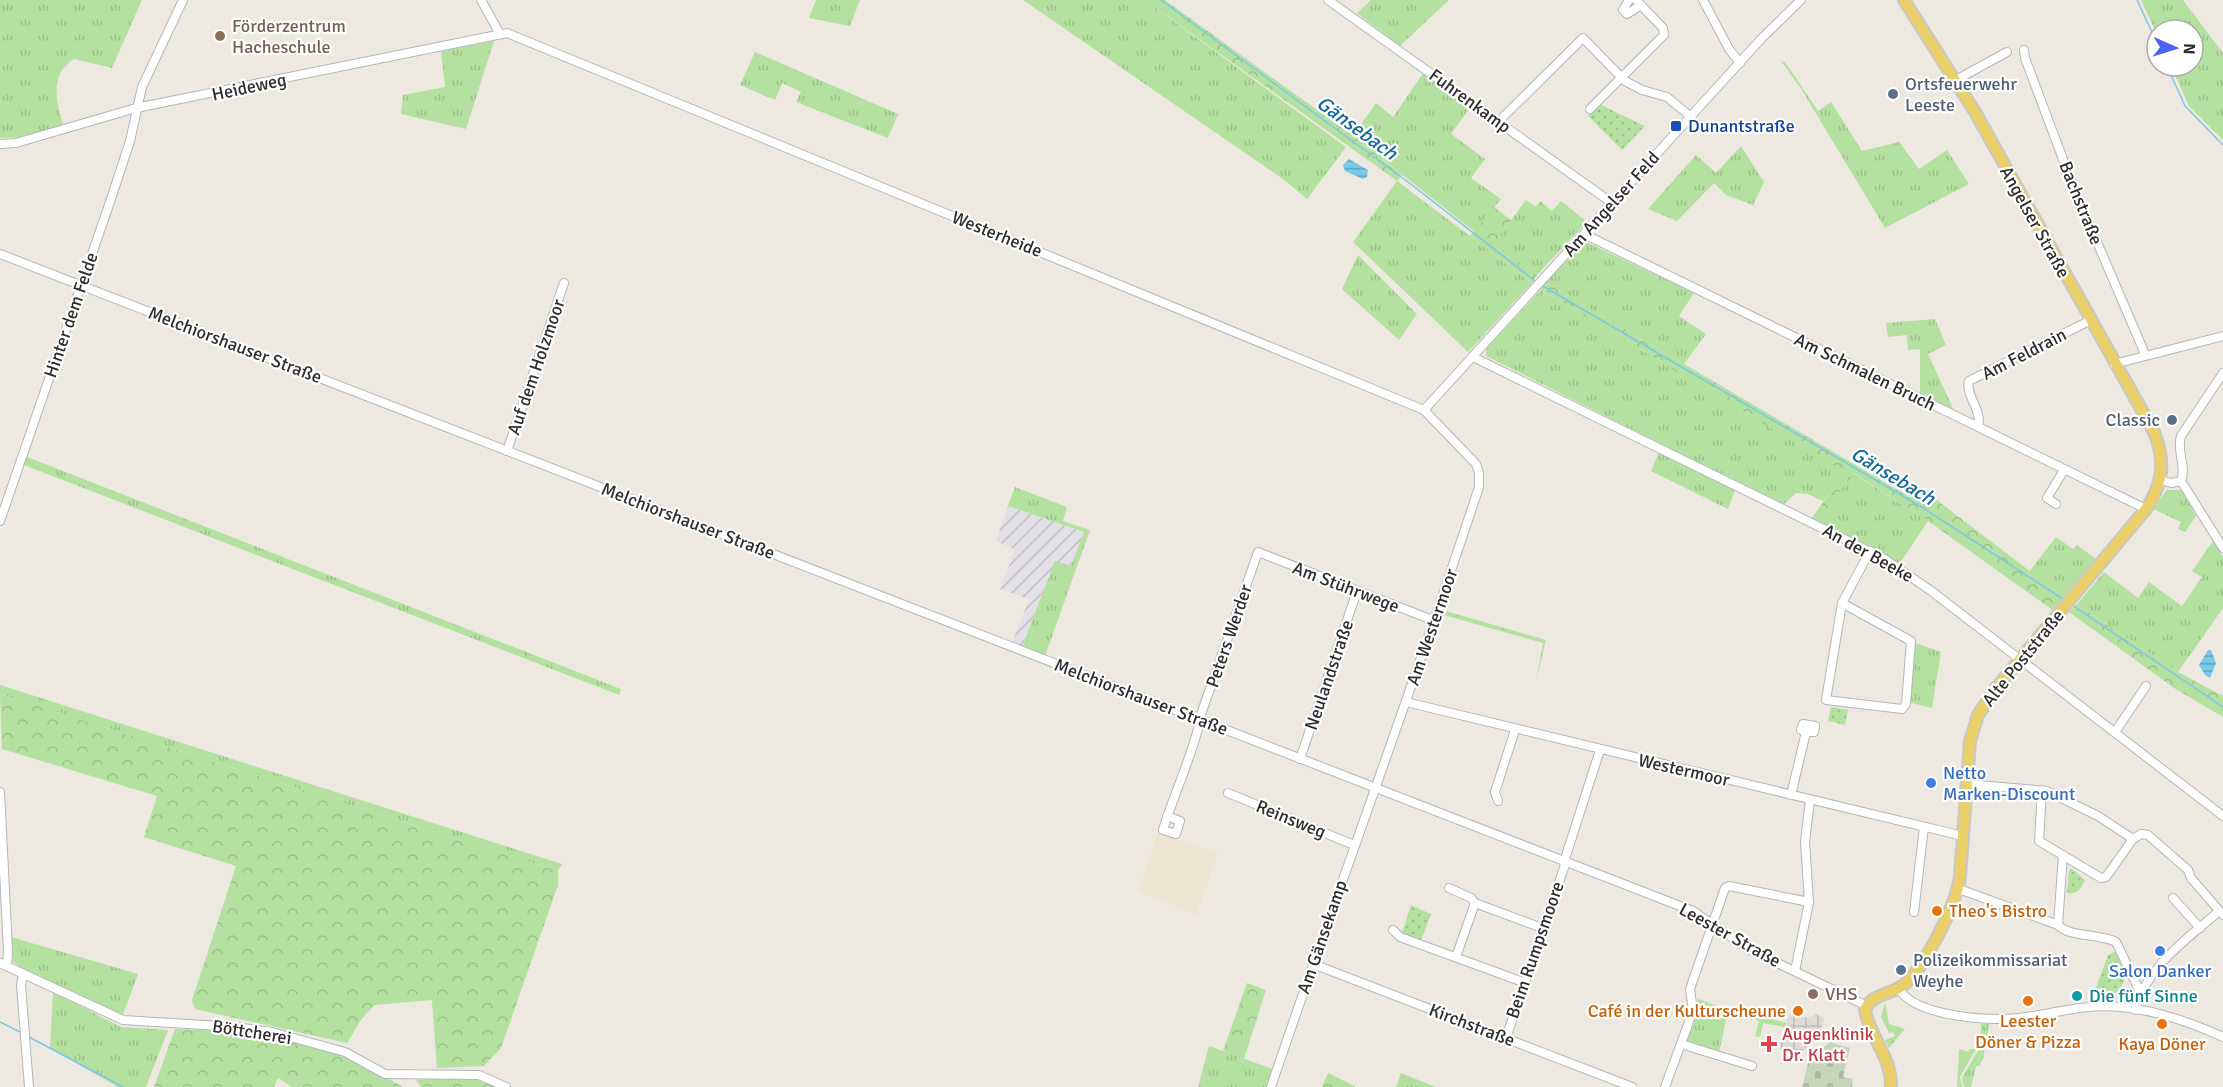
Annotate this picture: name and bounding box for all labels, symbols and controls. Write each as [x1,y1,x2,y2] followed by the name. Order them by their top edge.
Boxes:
[232,15,346,58] place label: Förderzentrum Hacheschule
[2145,18,2205,78] north arrow
[213,29,227,43] marker: Förderzentrum Hacheschule
[2179,43,2199,55] text: N
[1425,64,1515,138] street label: Fuhrenkamp
[210,68,288,106] street label: Heideweg
[1905,73,2017,116] place label: Ortsfeuerwehr Leeste
[1886,87,1900,101] marker: Ortsfeuerwehr Leeste
[1312,90,1403,166] water label: Gänsebach
[1688,115,1795,137] place label: Dunantstraße
[1669,119,1683,133] marker: Dunantstraße
[1558,147,1664,261] street label: Am Angelser Feld
[2054,158,2108,248] street label: Bachstraße
[1995,162,2075,282] street label: Angelser Straße
[949,206,1045,262] street label: Westerheide
[39,249,103,381] street label: Hinter dem Felde
[502,296,570,438] street label: Auf dem Holzmoor
[145,302,325,388] street label: Melchiorshauser Straße
[1978,323,2070,385] street label: Am Feldrain
[1791,328,1939,416] street label: Am Schmalen Bruch
[2106,409,2160,431] place label: Classic
[2165,413,2179,427] marker: Classic
[1846,441,1941,511] water label: Gänsebach
[598,478,778,564] street label: Melchiorshauser Straße
[1819,519,1917,587] street label: An der Beeke
[1290,557,1402,617] street label: Am Stührwege
[1402,565,1462,688] street label: Am Westermoor
[1201,581,1257,690] street label: Peters Werder
[1977,605,2069,711] street label: Alte Poststraße
[1300,617,1358,733] street label: Neulandstraße
[1051,654,1231,740] street label: Melchiorshauser Straße
[1636,749,1732,791] street label: Westermoor
[1943,762,2075,805] place label: Netto Marken-Discount
[1924,776,1938,790] marker: Netto Marken-Discount
[1253,795,1329,843] street label: Reinsweg
[1292,877,1352,997] street label: Am Gänsekamp
[1501,879,1569,1021] street label: Beim Rumpsmoore
[1675,898,1785,972] street label: Leester Straße
[1949,900,2047,922] place label: Theo's Bistro
[1930,904,1944,918] marker: Theo's Bistro
[2153,944,2167,958] marker: Salon Danker
[1913,949,2067,992] place label: Polizeikommissariat Weyhe
[2109,960,2211,982] place label: Salon Danker
[1894,963,1908,977] marker: Polizeikommissariat Weyhe
[1825,983,1857,1005] place label: VHS
[2089,985,2198,1007] place label: Die fünf Sinne
[1806,987,1820,1001] marker: VHS
[2070,989,2084,1003] marker: Die fünf Sinne
[2021,994,2035,1008] marker: Leester Döner & Pizza
[1426,999,1518,1051] street label: Kirchstraße
[1588,1000,1786,1022] place label: Café in der Kulturscheune
[1791,1004,1805,1018] marker: Café in der Kulturscheune
[1975,1010,2081,1053] place label: Leester Döner & Pizza
[211,1015,293,1049] street label: Böttcherei
[2155,1017,2169,1031] marker: Kaya Döner
[1782,1023,1874,1066] place label: Augenklinik Dr. Klatt
[2118,1033,2206,1055] place label: Kaya Döner
[1760,1035,1778,1053] marker: Augenklinik Dr. Klatt

